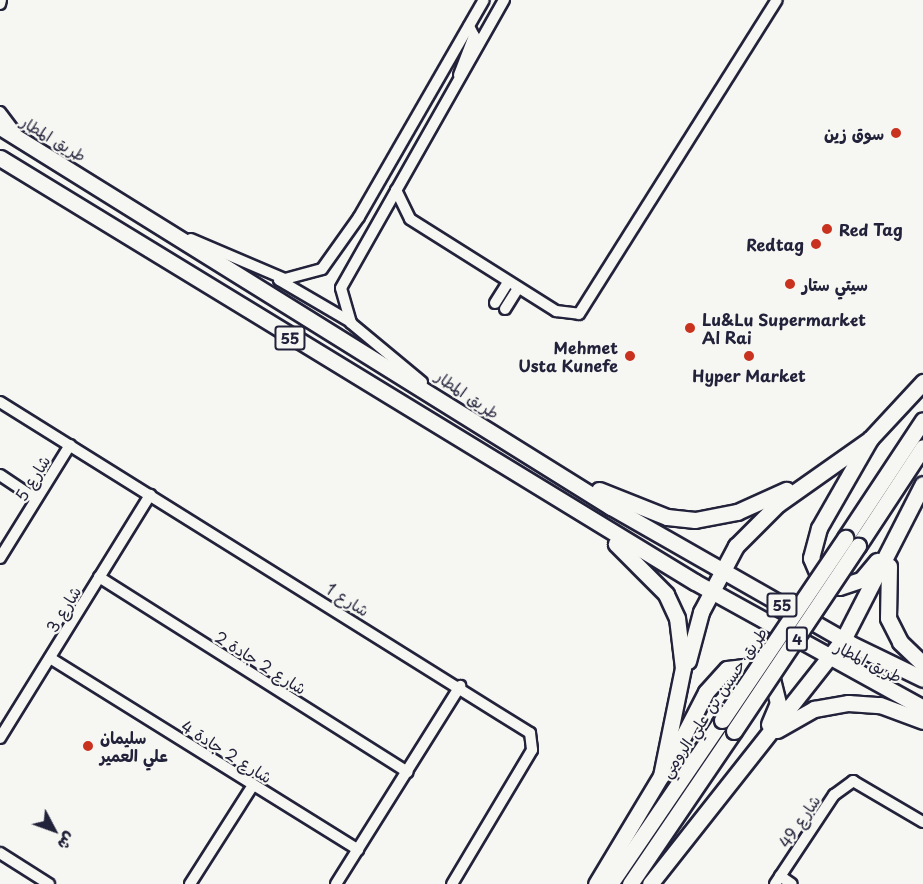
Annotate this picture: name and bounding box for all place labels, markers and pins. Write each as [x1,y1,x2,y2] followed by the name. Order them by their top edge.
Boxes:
[824,123,884,143] place label: سوق زين
[889,126,903,140] marker: سوق زين
[839,219,904,239] place label: Red Tag
[820,222,834,236] marker: Red Tag
[746,234,804,254] place label: Redtag
[809,237,823,251] marker: Redtag
[802,274,868,294] place label: سيتي ستار
[783,277,797,291] marker: سيتي ستار
[702,309,866,347] place label: Lu&Lu Supermarket Al Rai
[683,321,697,335] marker: Lu&Lu Supermarket Al Rai
[518,337,618,375] place label: Mehmet Usta Kunefe
[623,349,637,363] marker: Mehmet Usta Kunefe
[742,349,756,363] marker: Hyper Market
[692,365,806,385] place label: Hyper Market
[100,727,168,765] place label: سليمان علي العمير
[81,739,95,753] marker: سليمان علي العمير

